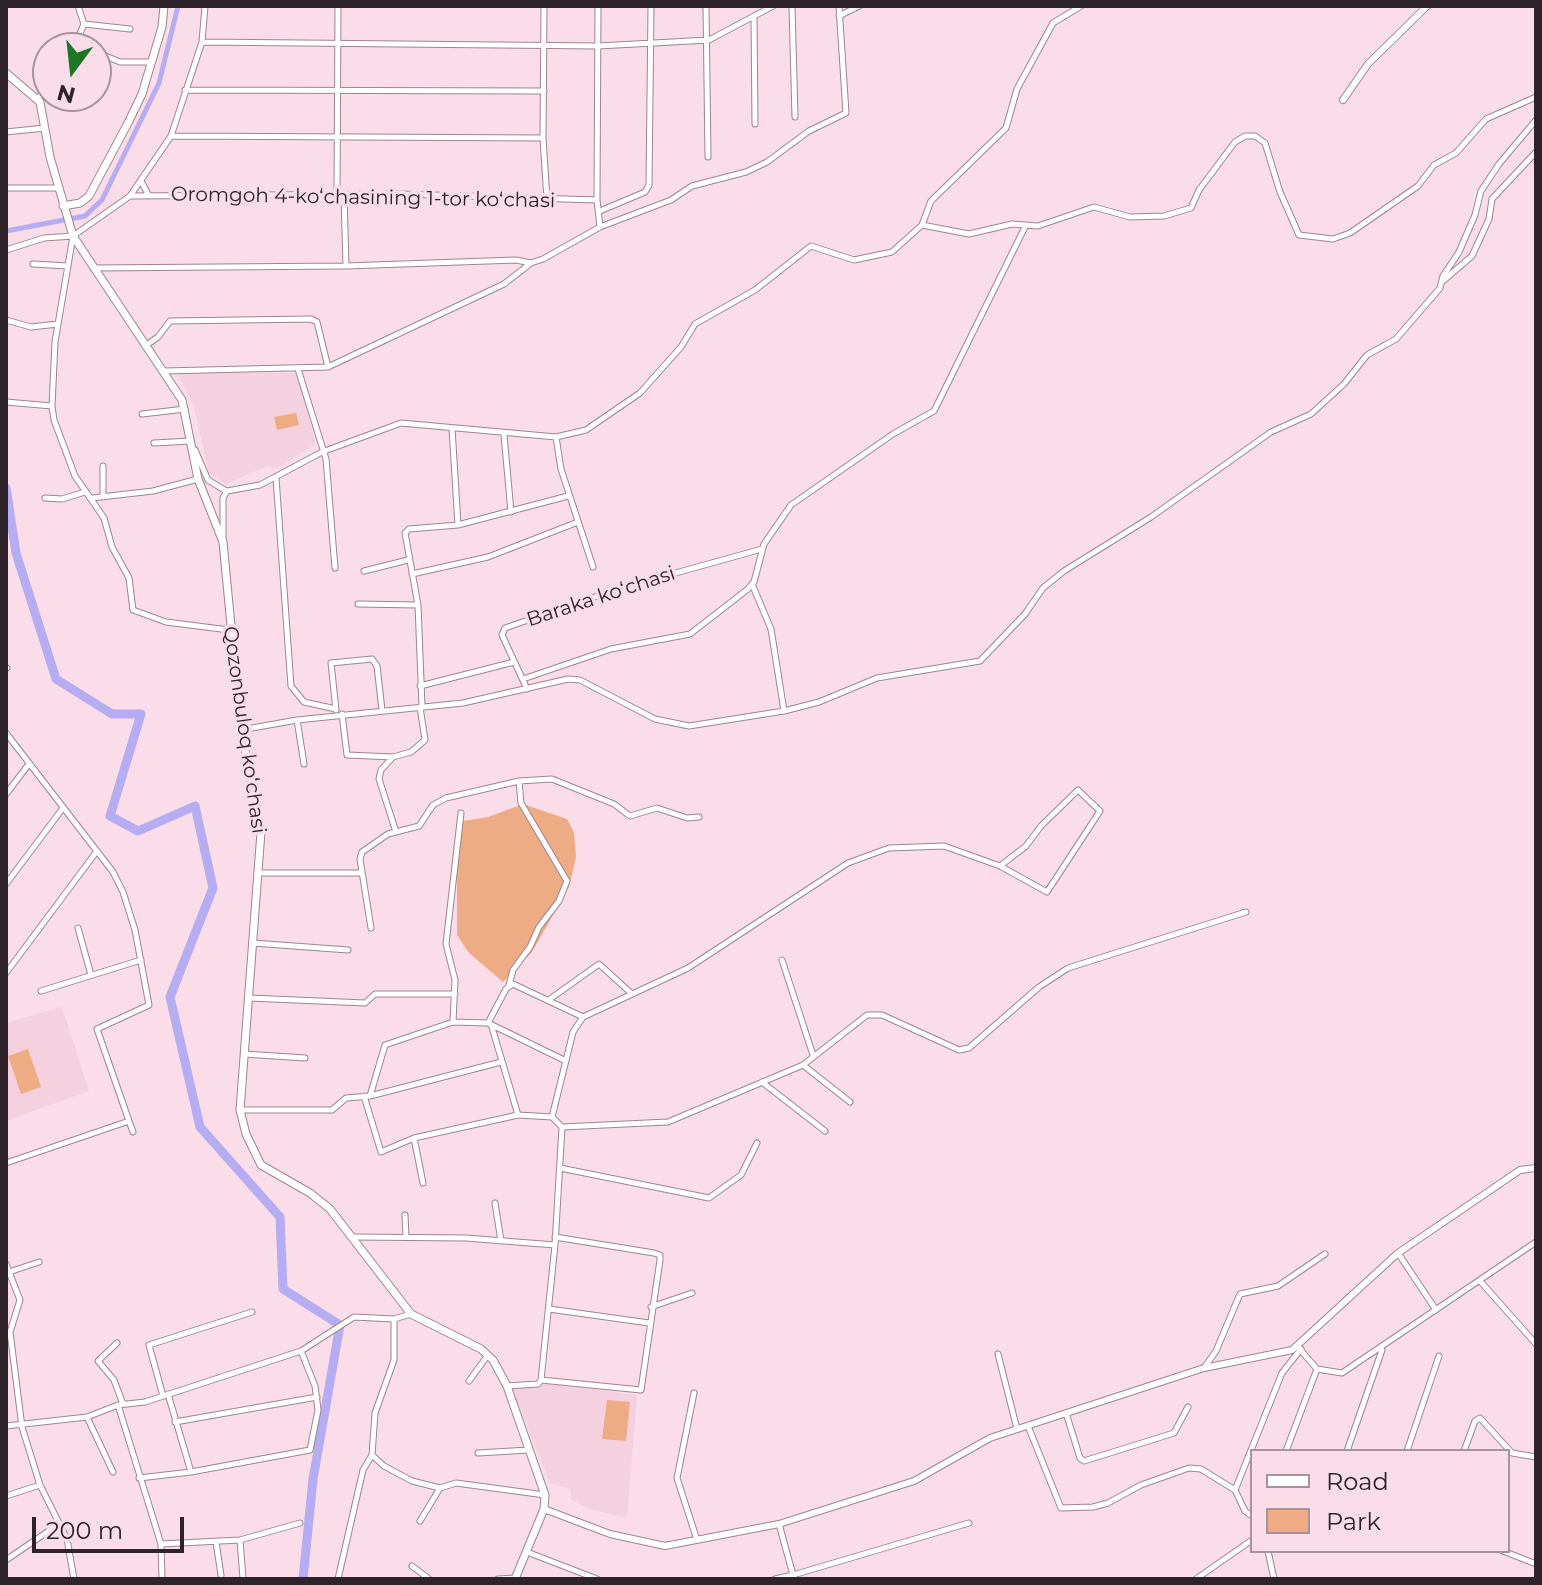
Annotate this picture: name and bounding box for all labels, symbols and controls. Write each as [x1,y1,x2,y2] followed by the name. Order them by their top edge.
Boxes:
[32,32,112,112] north arrow
[54,78,78,109] text: N
[171,183,555,213] street label: Oromgoh 4-koʻchasining 1-tor koʻchasi
[524,562,678,632] street label: Baraka koʻchasi
[218,625,270,835] street label: Qozonbuloq koʻchasi
[1250,1449,1510,1553] legend
[1326,1467,1389,1496] text: Road
[36,1501,188,1551] scale bar
[1326,1507,1381,1536] text: Park
[46,1516,123,1545] text: 200 m

